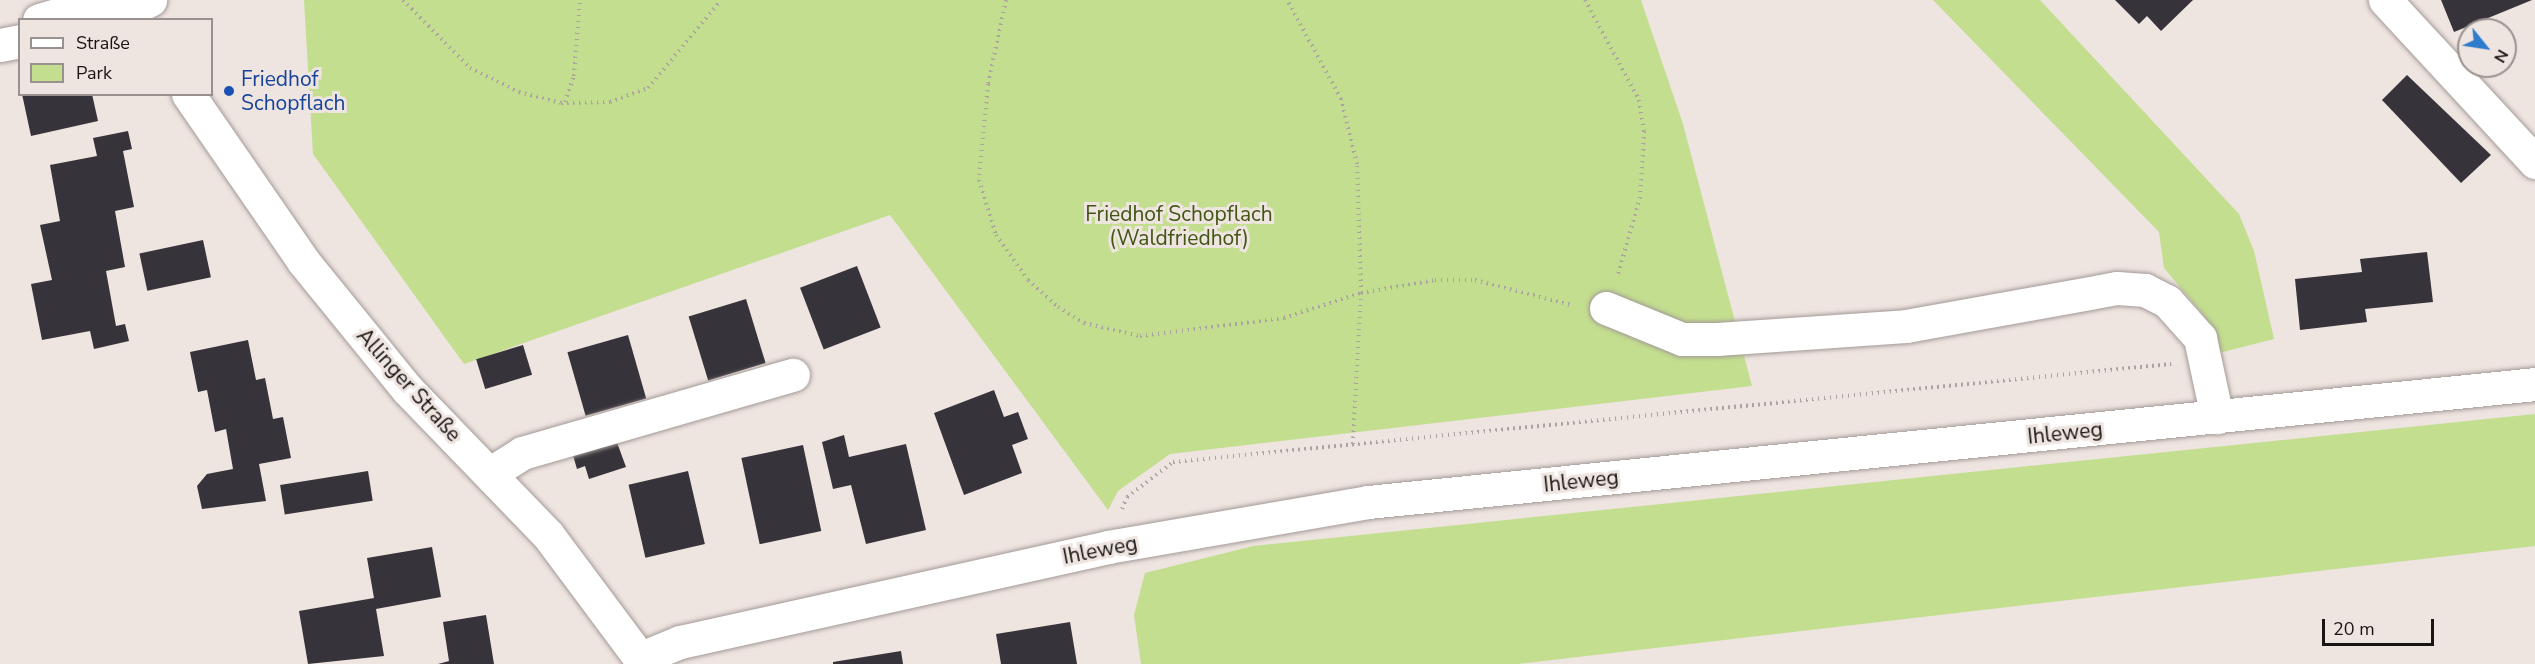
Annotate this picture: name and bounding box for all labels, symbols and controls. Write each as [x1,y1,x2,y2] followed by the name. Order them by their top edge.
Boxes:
[18,18,213,96] legend
[2457,18,2517,78] north arrow
[76,31,130,55] text: Straße
[2488,45,2513,67] text: N
[76,61,112,85] text: Park
[241,66,345,116] place label: Friedhof Schopflach
[222,84,236,98] marker: Friedhof Schopflach
[1085,201,1273,251] park label: Friedhof Schopflach (Waldfriedhof)
[352,323,466,447] street label: Allinger Straße
[2026,417,2104,449] street label: Ihleweg
[1542,465,1620,497] street label: Ihleweg
[1061,530,1139,570] street label: Ihleweg
[2325,607,2438,645] scale bar
[2333,617,2375,641] text: 20 m

